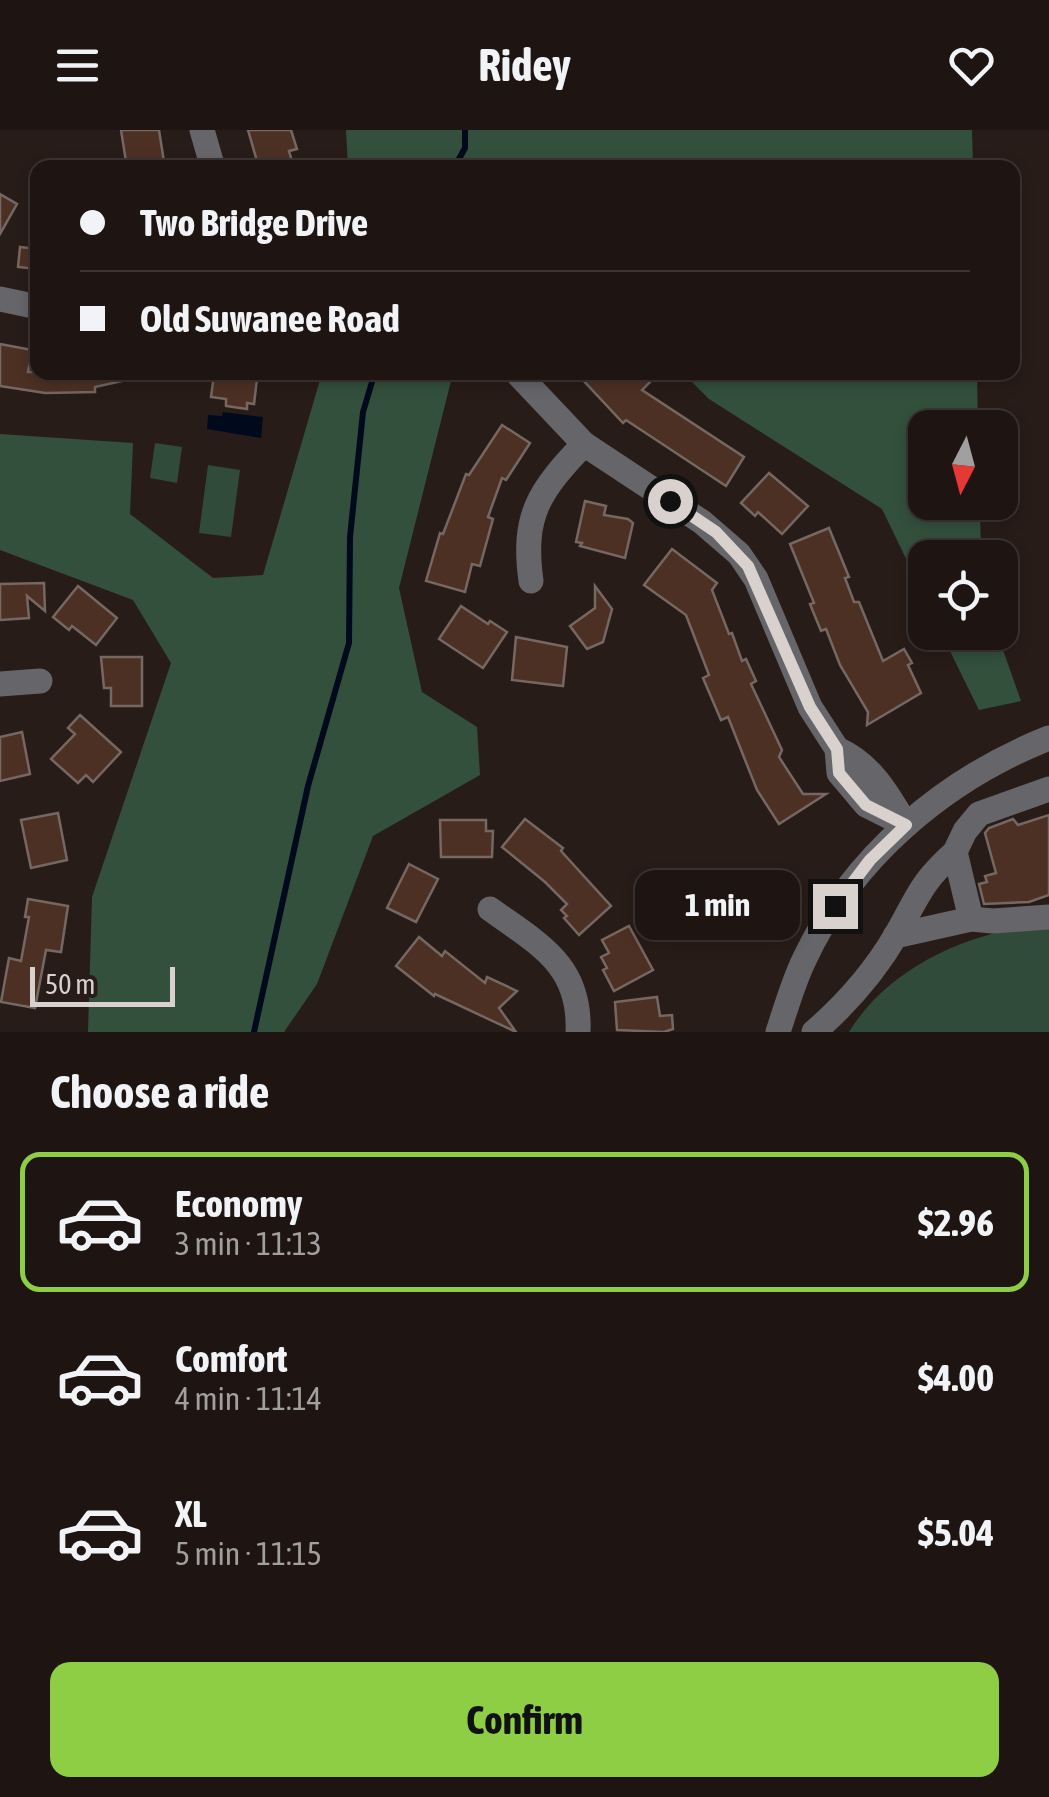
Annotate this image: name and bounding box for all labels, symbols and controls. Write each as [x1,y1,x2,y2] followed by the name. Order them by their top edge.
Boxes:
[50,38,105,93] icon: menu
[944,38,999,93] icon: heart
[478,39,571,91] text: Ridey
[140,201,368,244] text: Two Bridge Drive
[140,297,400,340] text: Old Suwanee Road
[908,410,1018,520] north arrow
[908,410,1018,650] map controls
[648,479,693,524] route start
[908,540,1018,650] button: locate
[635,871,800,941] callout: 1 min
[813,884,858,929] route end
[685,886,750,923] text: 1 min
[30,962,175,1006] scale bar
[45,968,95,1000] text: 50 m
[50,1066,269,1118] text: Choose a ride
[55,1177,145,1267] icon: car
[175,1182,302,1225] text: Economy
[918,1201,994,1244] text: $2.96
[175,1225,322,1262] text: 3 min · 11:13
[55,1332,145,1422] icon: car
[175,1337,287,1380] text: Comfort
[918,1356,994,1399] text: $4.00
[175,1380,322,1417] text: 4 min · 11:14
[55,1487,145,1577] icon: car
[175,1492,207,1535] text: XL
[918,1511,994,1554] text: $5.04
[175,1535,322,1572] text: 5 min · 11:15
[50,1662,999,1777] button: Confirm

